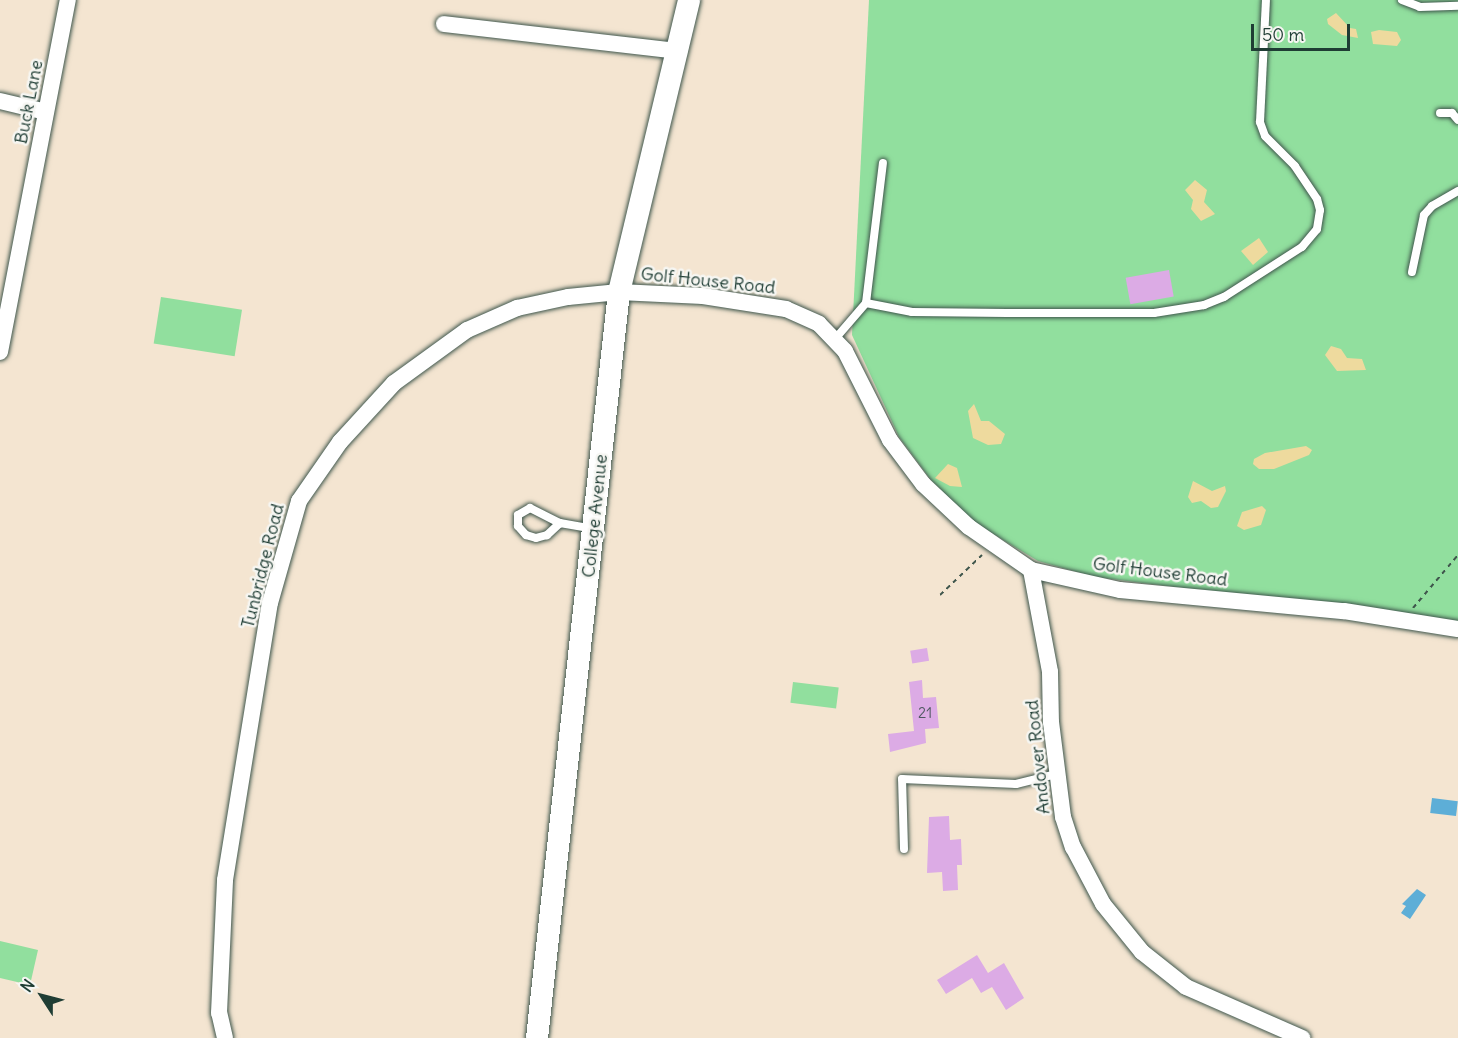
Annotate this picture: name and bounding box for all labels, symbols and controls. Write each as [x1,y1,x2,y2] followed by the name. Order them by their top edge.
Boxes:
[1254,12,1353,50] scale bar
[1262,23,1304,46] text: 50 m
[10,58,48,146] street label: Buck Lane
[640,263,776,299] street label: Golf House Road
[578,453,612,579] street label: College Avenue
[237,502,289,630] street label: Tunbridge Road
[1092,553,1228,591] street label: Golf House Road
[1021,699,1055,815] street label: Andover Road
[918,704,932,722] house number: 21
[12,966,72,1026] north arrow
[16,975,39,996] text: N

